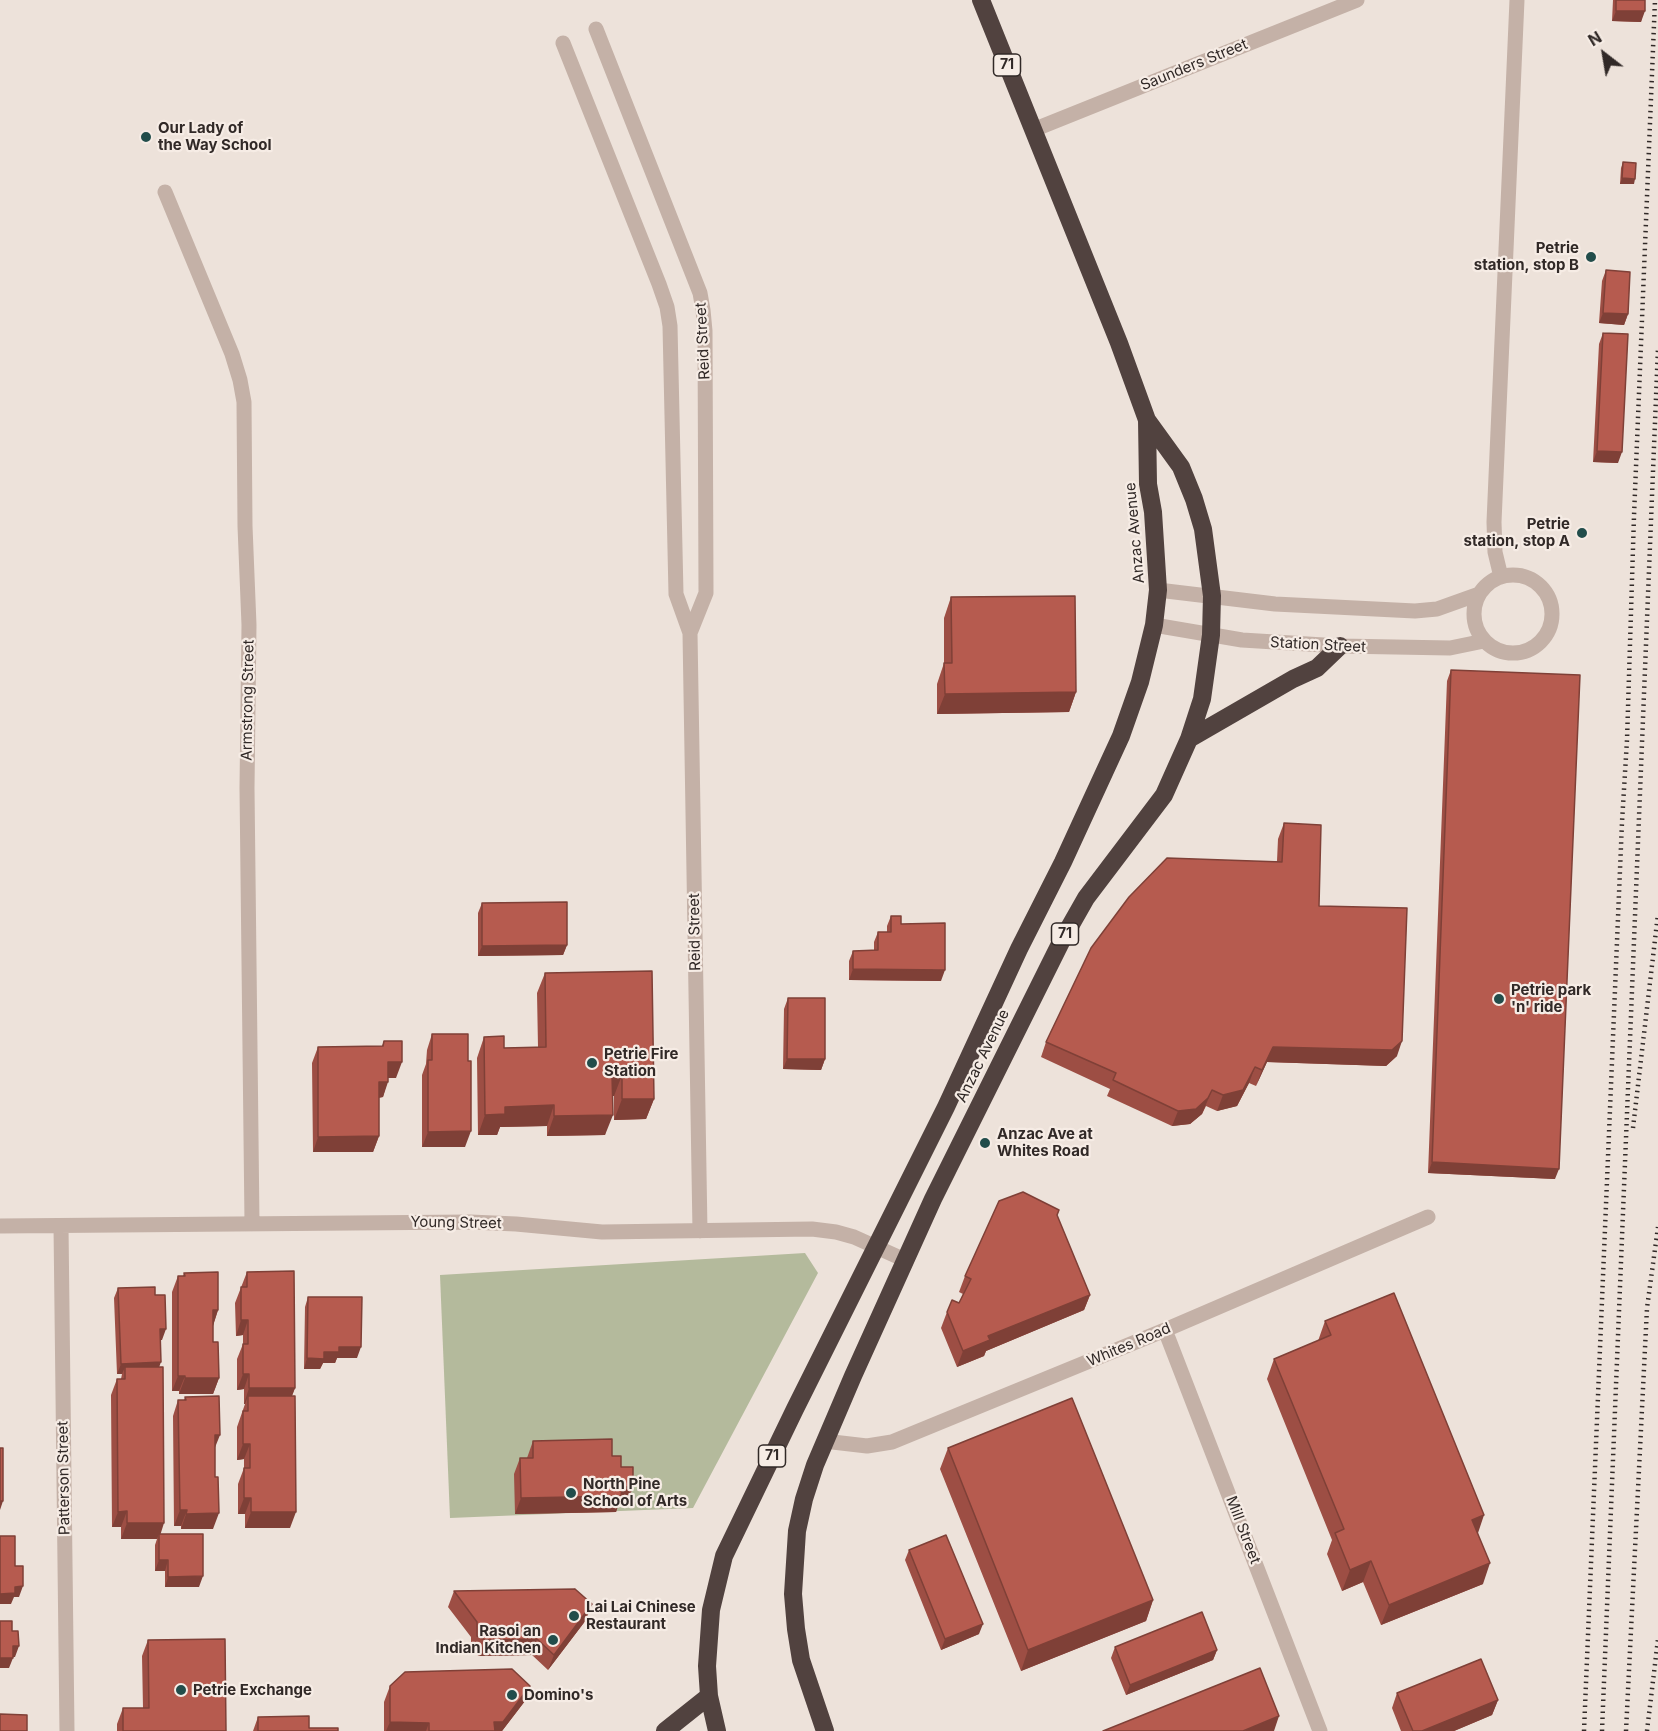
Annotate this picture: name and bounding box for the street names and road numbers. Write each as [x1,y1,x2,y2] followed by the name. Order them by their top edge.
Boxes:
[1138,35,1250,95] street label: Saunders Street
[994,54,1020,76] road number: 71
[692,302,714,380] street label: Reid Street
[1122,482,1148,584] street label: Anzac Avenue
[1270,634,1366,656] street label: Station Street
[238,639,258,761] street label: Armstrong Street
[685,893,705,971] street label: Reid Street
[1052,923,1078,945] road number: 71
[953,1006,1013,1106] street label: Anzac Avenue
[410,1213,502,1233] street label: Young Street
[1084,1319,1174,1371] street label: Whites Road
[54,1421,74,1535] street label: Patterson Street
[758,1445,786,1467] road number: 71
[1222,1494,1264,1566] street label: Mill Street

